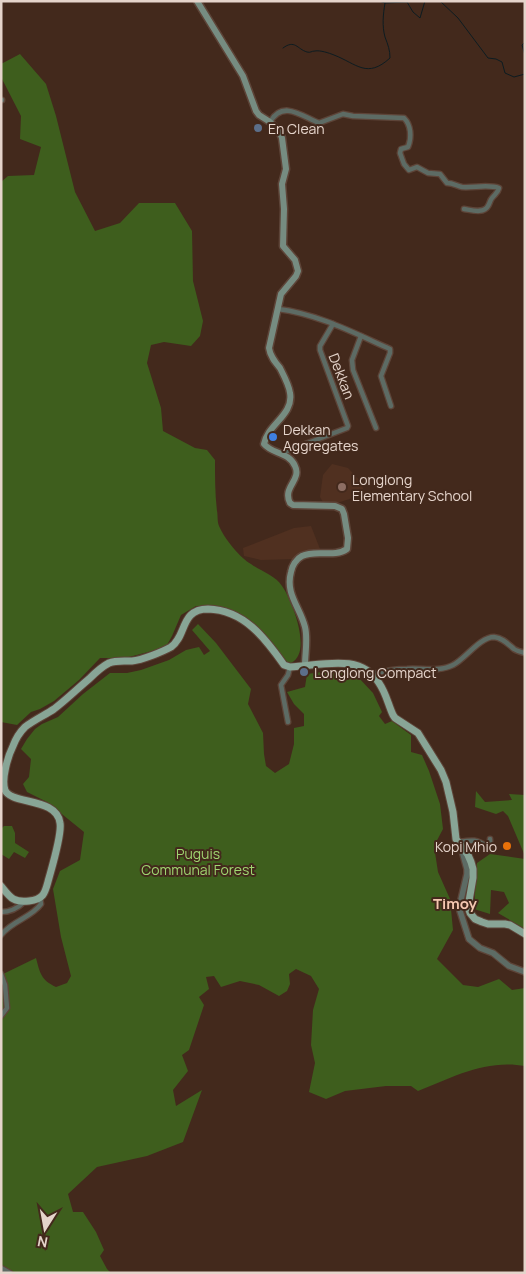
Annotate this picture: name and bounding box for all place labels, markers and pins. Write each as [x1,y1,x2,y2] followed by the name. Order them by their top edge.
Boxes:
[268,119,325,138] place label: En Clean
[252,122,264,134] marker: En Clean
[283,420,358,455] place label: Dekkan Aggregates
[267,431,279,443] marker: Dekkan Aggregates
[352,470,472,505] place label: Longlong Elementary School
[336,481,348,493] marker: Longlong Elementary School
[314,663,437,682] place label: Longlong Compact
[298,666,310,678] marker: Longlong Compact
[435,837,497,856] place label: Kopi Mhio
[501,840,513,852] marker: Kopi Mhio

